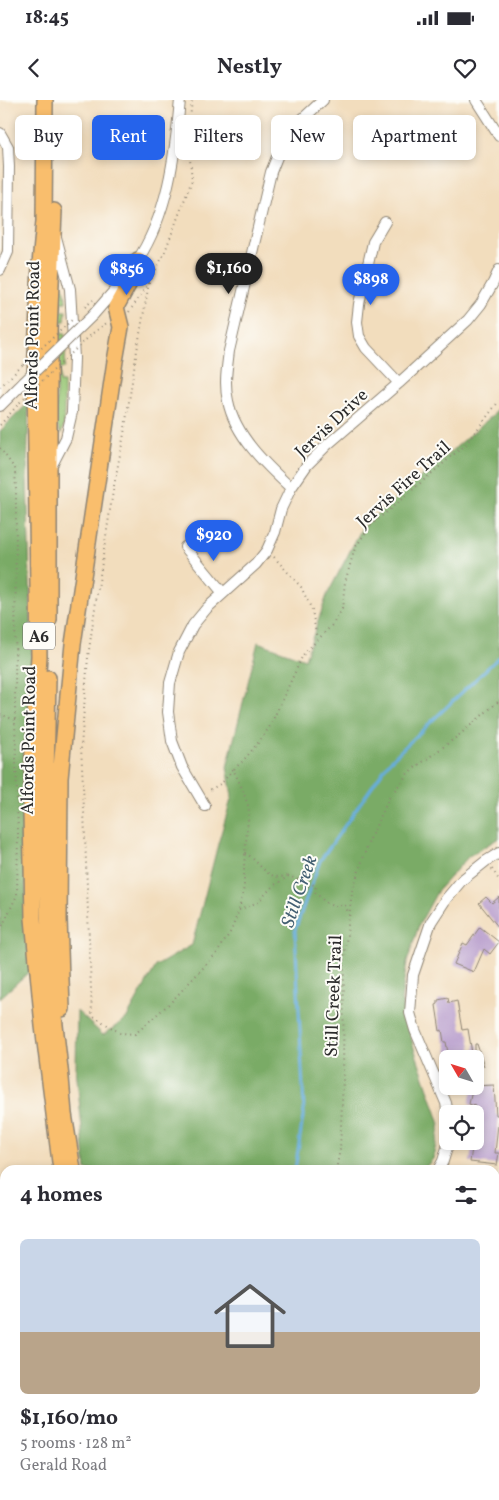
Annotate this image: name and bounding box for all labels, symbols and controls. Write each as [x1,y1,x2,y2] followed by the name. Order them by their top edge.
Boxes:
[25,5,69,31] text: 18:45
[217,52,282,83] text: Nestly
[20,54,48,82] icon: back
[451,54,479,82] icon: heart
[15,115,82,160] chip: Buy
[92,115,165,160] chip: Rent
[175,115,261,160] chip: Filters
[271,115,343,160] chip: New
[353,115,476,160] chip: Apartment
[188,252,270,295] pin: $1,160
[97,254,157,296] pin: $856
[206,258,252,280] text: $1,160
[110,259,144,281] text: $856
[20,260,47,410] street label: Alfords Point Road
[341,264,401,306] pin: $898
[353,269,389,291] text: $898
[290,384,374,465] street label: Jervis Drive
[351,436,457,534] street label: Jervis Fire Trail
[184,520,244,562] pin: $920
[196,525,232,547] text: $920
[23,622,55,650] road number: A6
[16,665,43,815] street label: Alfords Point Road
[275,852,324,931] water label: Still Creek
[320,934,349,1058] street label: Still Creek Trail
[439,1050,484,1095] north arrow
[439,1050,484,1150] map controls
[439,1105,484,1150] button: locate
[20,1181,103,1210] text: 4 homes
[452,1181,480,1209] icon: filters
[205,1271,295,1361] icon: home
[20,1404,118,1433] text: $1,160/mo
[20,1433,131,1455] text: 5 rooms · 128 m²
[20,1455,107,1477] text: Gerald Road

